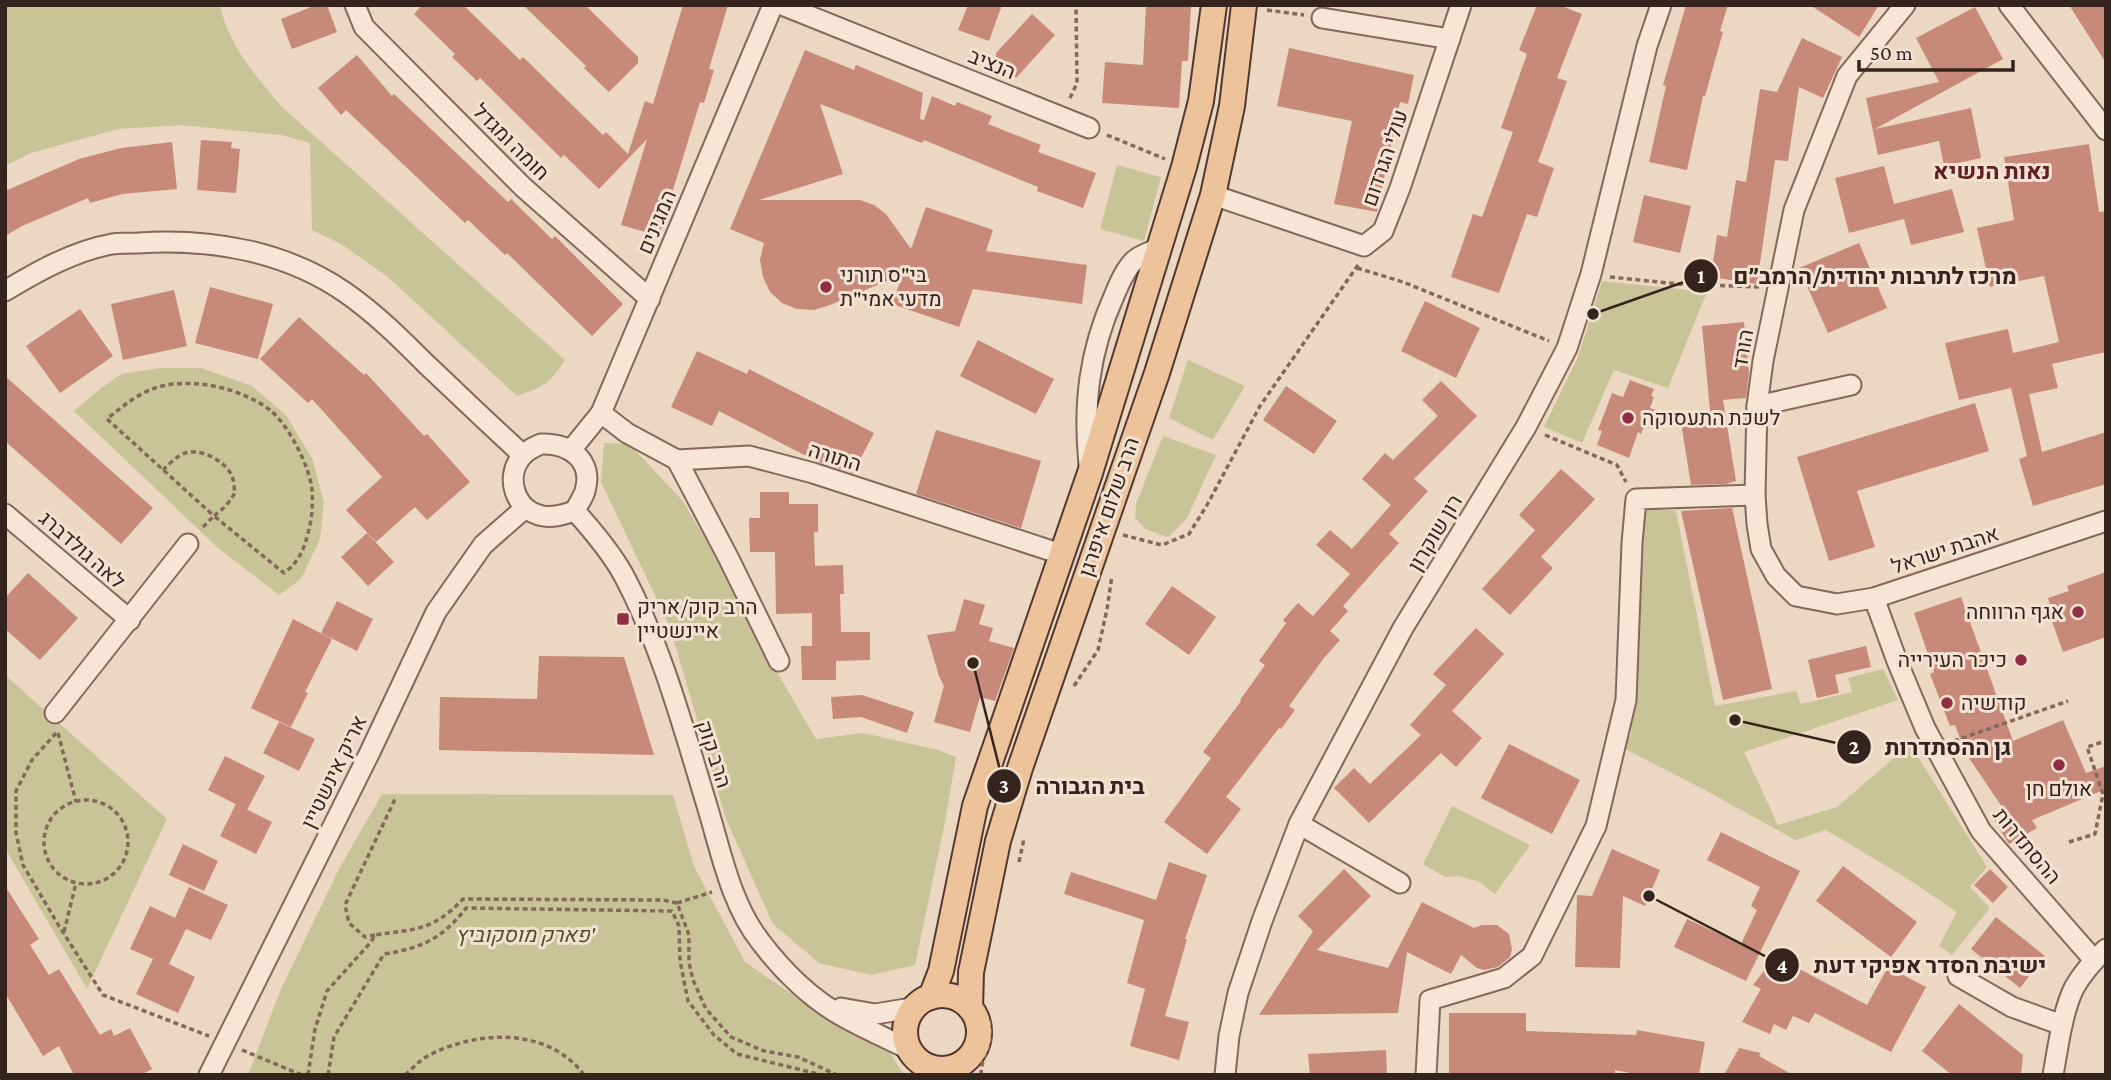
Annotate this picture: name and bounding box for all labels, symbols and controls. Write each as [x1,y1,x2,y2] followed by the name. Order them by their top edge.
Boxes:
[1859,28,2013,72] scale bar
[1870,41,1913,65] text: 50 m
[965,44,1019,84] street label: הנציב
[468,99,554,185] street label: חומה ומגדל
[1357,107,1413,209] street label: עולי הגרדום
[1933,158,2051,184] district label: נאות הנשיא
[633,186,681,258] street label: המגינים
[1684,254,2030,298] callout: מרכז לתרבות יהודית/הרמב״ם
[840,263,942,311] place label: בי"ס תורני מדעי אמי"ת
[1733,263,2017,289] text: מרכז לתרבות יהודית/הרמב״ם
[1697,264,1705,288] text: 1
[818,279,834,295] marker: בי"ס תורני מדעי אמי"ת
[1728,327,1758,371] street label: הורד
[1642,406,1781,430] place label: לשכת התעסוקה
[1620,410,1636,426] marker: לשכת התעסוקה
[1074,434,1144,580] street label: הרב שלום איפרגן
[806,438,864,476] street label: התורה
[1403,490,1467,576] street label: רון שוקרון
[34,506,130,594] street label: לאה גולדברג
[1888,521,2002,579] street label: אהבת ישראל
[637,595,758,643] place label: הרב קוק/אריק איינשטיין
[1966,600,2064,624] place label: אגף הרווחה
[2070,604,2086,620] marker: אגף הרווחה
[615,611,631,627] marker: הרב קוק/אריק איינשטיין
[1898,648,2007,672] place label: כיכר העירייה
[2013,652,2029,668] marker: כיכר העירייה
[1961,691,2027,715] place label: קודשיה
[1939,695,1955,711] marker: קודשיה
[296,712,372,832] street label: אריק אינשטיין
[692,717,736,791] street label: הרב קוק
[1836,725,2026,769] callout: גן ההסתדרות
[1885,734,2011,760] text: גן ההסתדרות
[1849,735,1860,759] text: 2
[2051,757,2067,773] marker: אולם חן
[986,764,1159,808] callout: בית הגבורה
[1035,773,1145,799] text: בית הגבורה
[999,774,1009,798] text: 3
[2026,777,2092,801] place label: אולם חן
[1988,803,2066,889] street label: ההסתדרות
[455,923,596,947] park label: פארק מוסקוביץ'
[1764,943,2060,987] callout: ישיבת הסדר אפיקי דעת
[1814,952,2046,978] text: ישיבת הסדר אפיקי דעת
[1776,954,1788,978] text: 4

